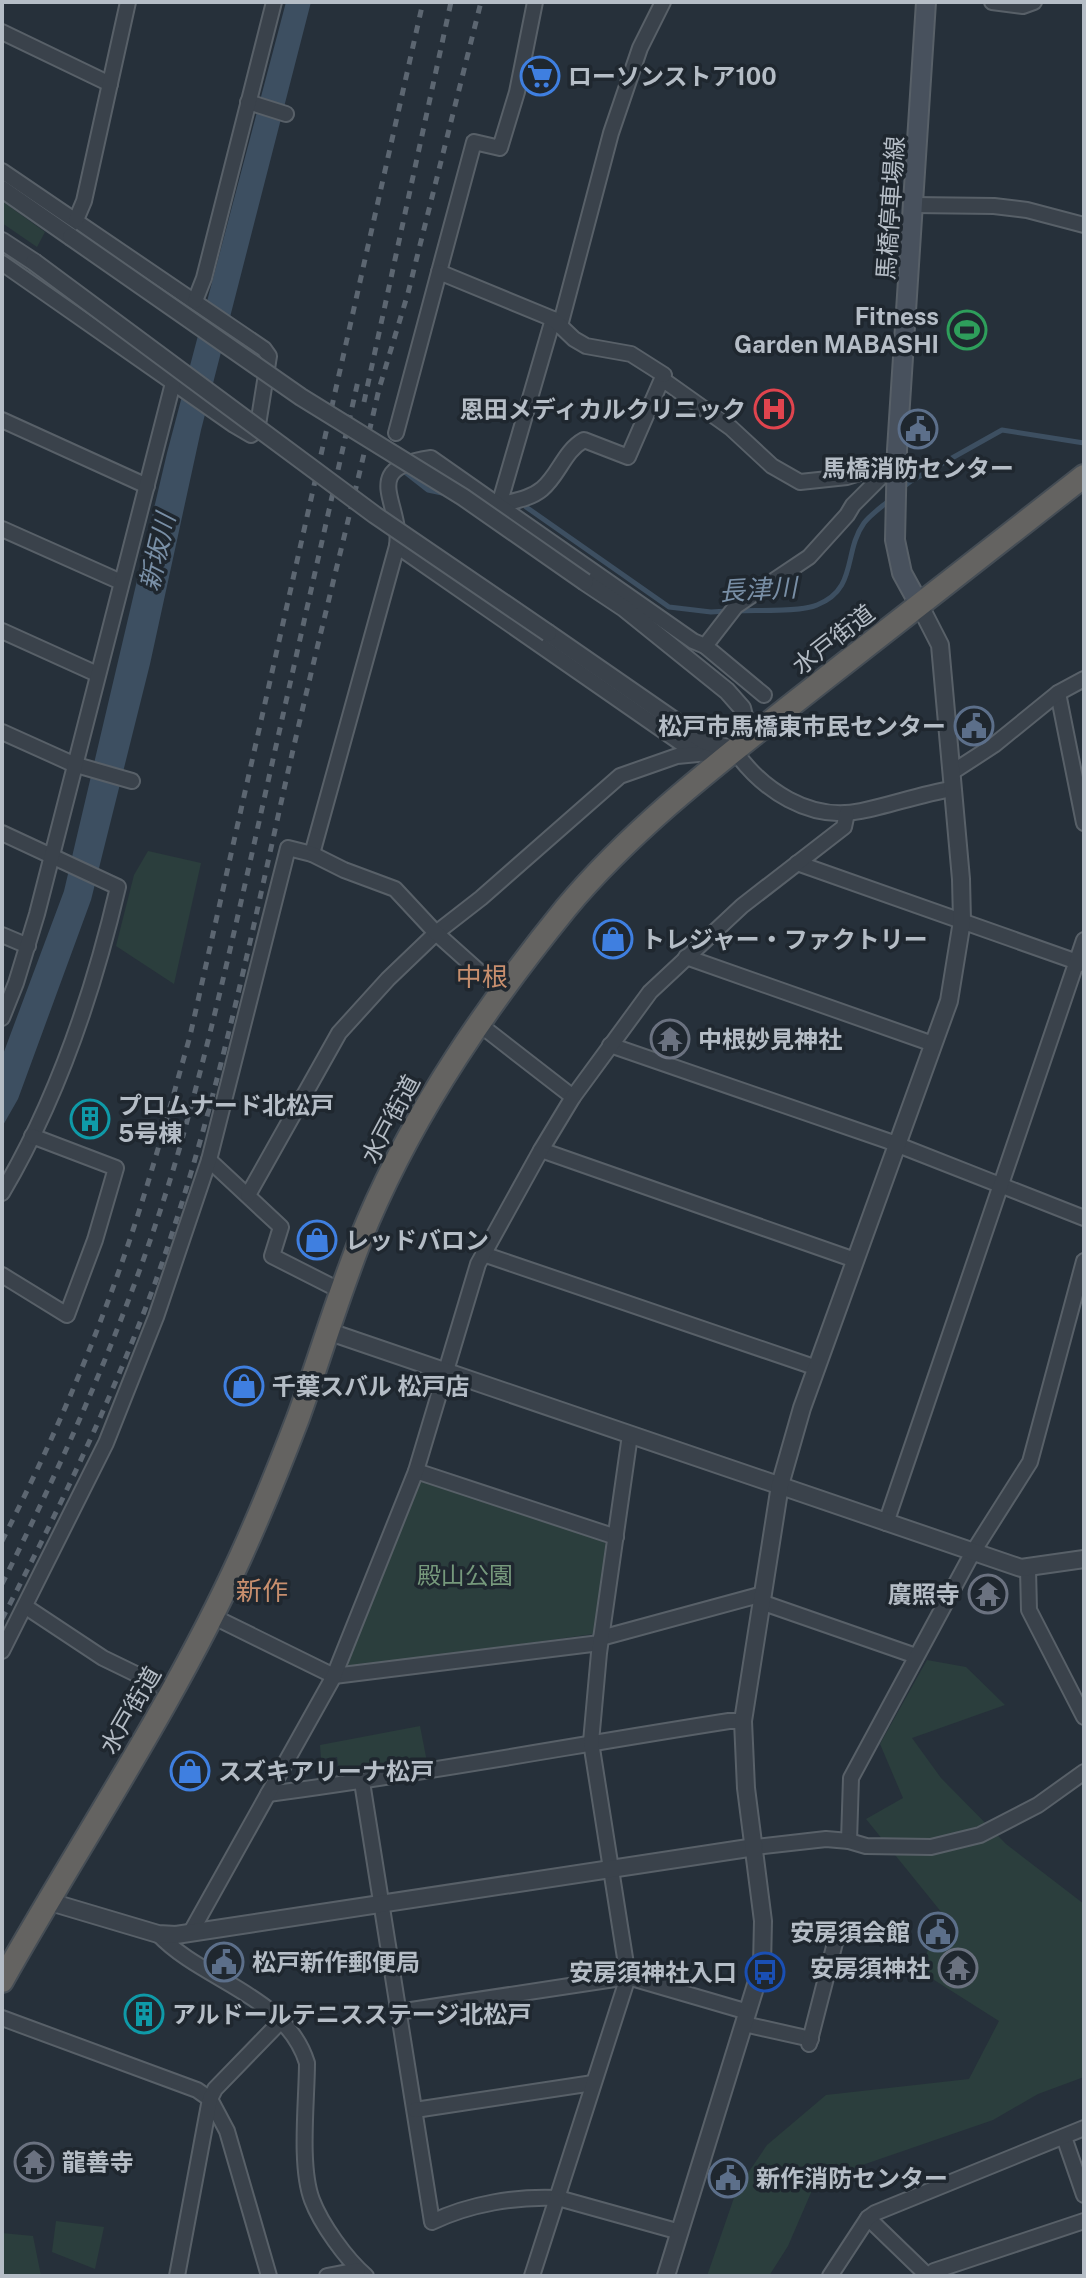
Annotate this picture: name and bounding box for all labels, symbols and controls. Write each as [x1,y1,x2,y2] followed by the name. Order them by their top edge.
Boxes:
[519,55,561,97] supermarket icon: ローソンストア100
[568,62,777,90] place label: ローソンストア100
[871,135,909,281] street label: 馬橋停車場線
[734,302,939,358] place label: Fitness Garden MABASHI
[946,309,988,351] sports icon: Fitness Garden MABASHI
[753,388,795,430] hospital icon: 恩田メディカルクリニック
[460,395,746,423] place label: 恩田メディカルクリニック
[897,408,939,450] public building icon: 馬橋消防センター
[822,454,1014,482] place label: 馬橋消防センター
[133,508,182,593] water label: 新坂川
[718,571,801,607] water label: 長津川
[787,598,879,680] street label: 水戸街道
[953,705,995,747] public building icon: 松戸市馬橋東市民センター
[658,712,946,740] place label: 松戸市馬橋東市民センター
[592,918,634,960] shop icon: トレジャー・ファクトリー
[641,925,928,953] place label: トレジャー・ファクトリー
[456,961,508,992] district label: 中根
[649,1018,691,1060] temple icon: 中根妙見神社
[698,1025,842,1053] place label: 中根妙見神社
[355,1070,425,1168] street label: 水戸街道
[118,1091,334,1147] place label: プロムナード北松戸 5号棟
[69,1098,111,1140] building icon: プロムナード北松戸 5号棟
[296,1219,338,1261] shop icon: レッドバロン
[345,1226,489,1254] place label: レッドバロン
[223,1365,265,1407] shop icon: 千葉スバル 松戸店
[272,1372,469,1400] place label: 千葉スバル 松戸店
[417,1561,513,1589] park label: 殿山公園
[967,1573,1009,1615] temple icon: 廣照寺
[236,1575,288,1606] district label: 新作
[888,1580,960,1608] place label: 廣照寺
[94,1661,166,1759] street label: 水戸街道
[169,1750,211,1792] shop icon: スズキアリーナ松戸
[218,1757,434,1785] place label: スズキアリーナ松戸
[917,1911,959,1953] public building icon: 安房須会館
[790,1918,910,1946] place label: 安房須会館
[203,1941,245,1983] public building icon: 松戸新作郵便局
[937,1947,979,1989] temple icon: 安房須神社
[252,1948,420,1976] place label: 松戸新作郵便局
[744,1951,786,1993] bus stop icon: 安房須神社入口
[810,1954,930,1982] place label: 安房須神社
[569,1958,737,1986] place label: 安房須神社入口
[123,1993,165,2035] building icon: アルドールテニスステージ北松戸
[172,2000,531,2028] place label: アルドールテニスステージ北松戸
[13,2141,55,2183] temple icon: 龍善寺
[62,2148,134,2176] place label: 龍善寺
[707,2157,749,2199] public building icon: 新作消防センター
[756,2164,948,2192] place label: 新作消防センター

